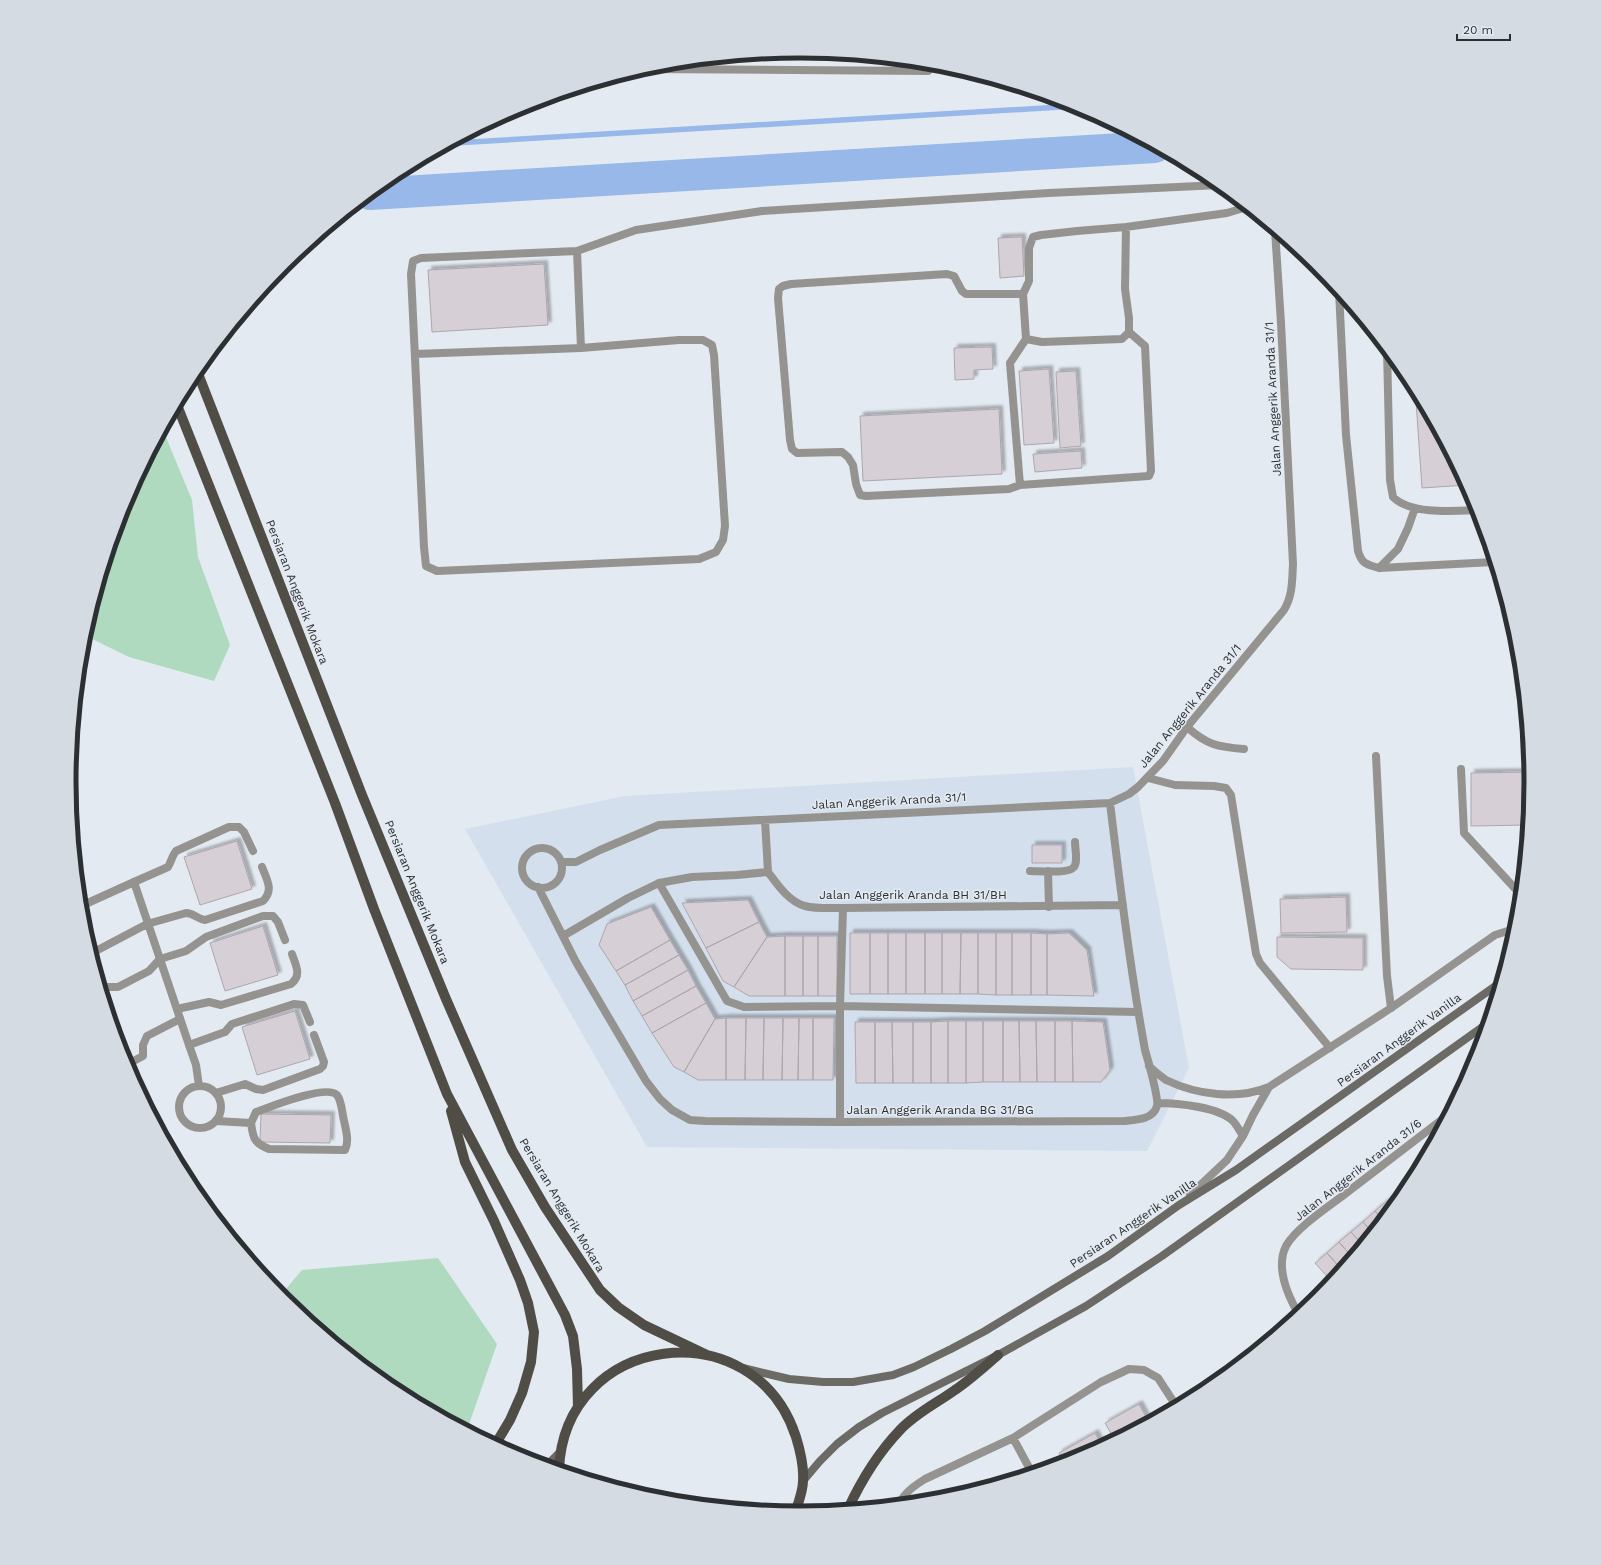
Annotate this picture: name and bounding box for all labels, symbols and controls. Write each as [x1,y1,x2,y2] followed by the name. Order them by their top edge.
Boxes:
[1457,16,1510,42] scale bar
[1463,23,1493,37] text: 20 m
[1262,321,1284,477] street label: Jalan Anggerik Aranda 31/1
[263,518,331,666] street label: Persiaran Anggerik Mokara
[1136,641,1244,771] street label: Jalan Anggerik Aranda 31/1
[811,790,967,812] street label: Jalan Anggerik Aranda 31/1
[382,818,452,966] street label: Persiaran Anggerik Mokara
[819,888,1007,902] street label: Jalan Anggerik Aranda BH 31/BH
[1334,990,1464,1090] street label: Persiaran Anggerik Vanilla
[846,1103,1034,1117] street label: Jalan Anggerik Aranda BG 31/BG
[1292,1116,1424,1224] street label: Jalan Anggerik Aranda 31/6
[516,1135,608,1275] street label: Persiaran Anggerik Mokara
[1067,1175,1199,1271] street label: Persiaran Anggerik Vanilla

